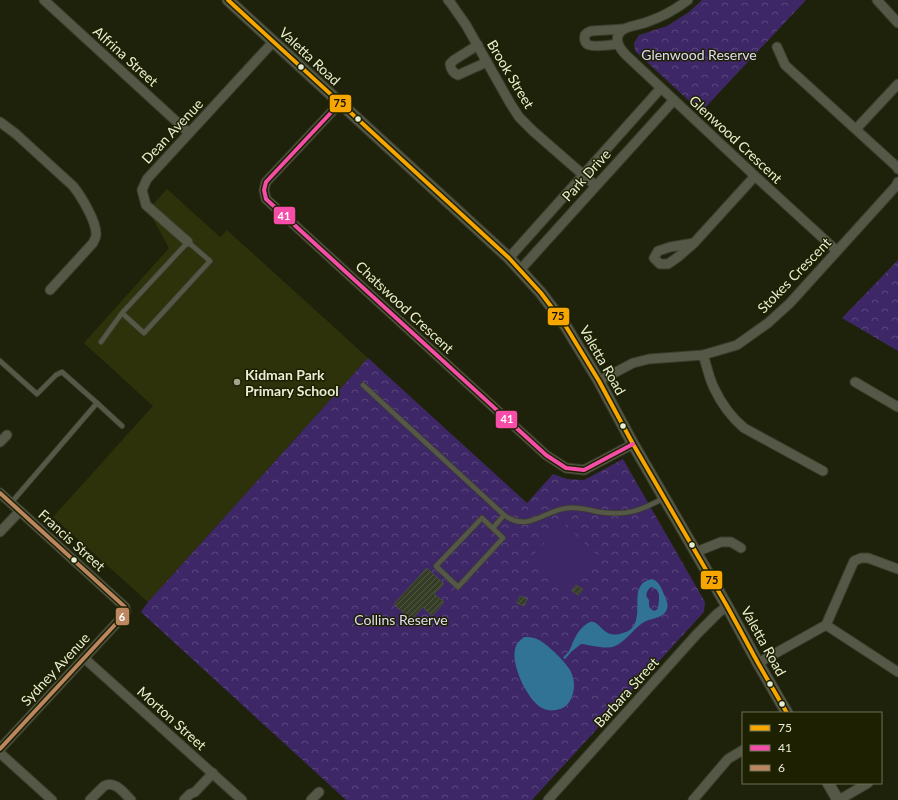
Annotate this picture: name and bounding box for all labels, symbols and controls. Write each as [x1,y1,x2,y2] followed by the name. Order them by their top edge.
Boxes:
[90,22,162,90] street label: Alfrina Street
[276,23,344,89] street label: Valetta Road
[484,37,538,111] street label: Brook Street
[641,46,757,63] park label: Glenwood Reserve
[296,62,306,72] unlabelled marker
[686,91,786,187] street label: Glenwood Crescent
[329,94,352,113] line badge: 75
[138,95,206,167] street label: Dean Avenue
[334,96,346,109] text: 75
[353,114,363,124] unlabelled marker
[558,145,614,205] street label: Park Drive
[273,206,296,225] line badge: 41
[278,209,290,222] text: 41
[754,234,834,316] street label: Stokes Crescent
[353,257,457,357] street label: Chatswood Crescent
[547,307,570,326] line badge: 75
[552,309,564,322] text: 75
[576,322,630,398] street label: Valetta Road
[245,366,339,399] place label: Kidman Park Primary School
[232,377,242,387] marker: Kidman Park Primary School
[495,410,518,429] line badge: 41
[501,412,513,425] text: 41
[618,421,628,431] unlabelled marker
[35,506,109,574] street label: Francis Street
[687,540,697,550] unlabelled marker
[69,555,79,565] unlabelled marker
[700,570,723,590] line badge: 75
[706,573,718,586] text: 75
[738,603,790,679] street label: Valetta Road
[115,607,130,626] line badge: 6
[119,610,126,623] text: 6
[354,611,448,628] park label: Collins Reserve
[17,629,93,709] street label: Sydney Avenue
[590,654,662,730] street label: Barbara Street
[765,679,775,689] unlabelled marker
[134,683,210,753] street label: Morton Street
[777,699,787,709] unlabelled marker
[742,712,882,784] legend
[778,720,792,735] text: 75
[778,740,792,755] text: 41
[778,760,785,775] text: 6

